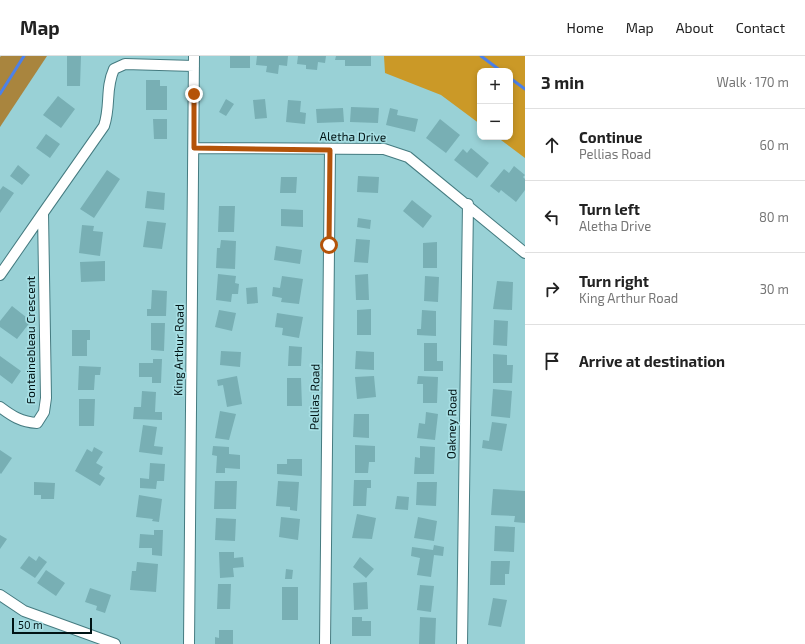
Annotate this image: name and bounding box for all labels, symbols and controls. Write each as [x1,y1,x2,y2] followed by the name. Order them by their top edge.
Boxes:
[20,16,60,39] text: Map
[567,19,604,36] text: Home
[626,19,654,36] text: Map
[676,19,714,36] text: About
[736,19,785,36] text: Contact
[477,68,513,140] map controls
[477,68,513,104] button: +
[541,72,584,92] text: 3 min
[717,74,789,90] text: Walk · 170 m
[185,85,203,103] route end
[477,104,513,140] button: −
[320,128,387,144] street label: Aletha Drive
[579,128,642,146] text: Continue
[541,134,563,156] icon: ahead
[759,137,789,153] text: 60 m
[579,146,651,162] text: Pellias Road
[579,200,640,218] text: Turn left
[541,206,563,228] icon: left
[759,209,789,225] text: 80 m
[579,218,651,234] text: Aletha Drive
[320,236,338,254] route start
[579,272,649,290] text: Turn right
[23,275,37,404] street label: Fontainebleau Crescent
[541,278,563,300] icon: right
[760,281,789,297] text: 30 m
[579,290,678,306] text: King Arthur Road
[170,304,186,396] street label: King Arthur Road
[541,350,563,372] icon: arrive
[579,352,725,370] text: Arrive at destination
[306,364,322,430] street label: Pellias Road
[443,389,459,459] street label: Oakney Road
[12,616,92,635] scale bar
[18,618,43,631] text: 50 m

